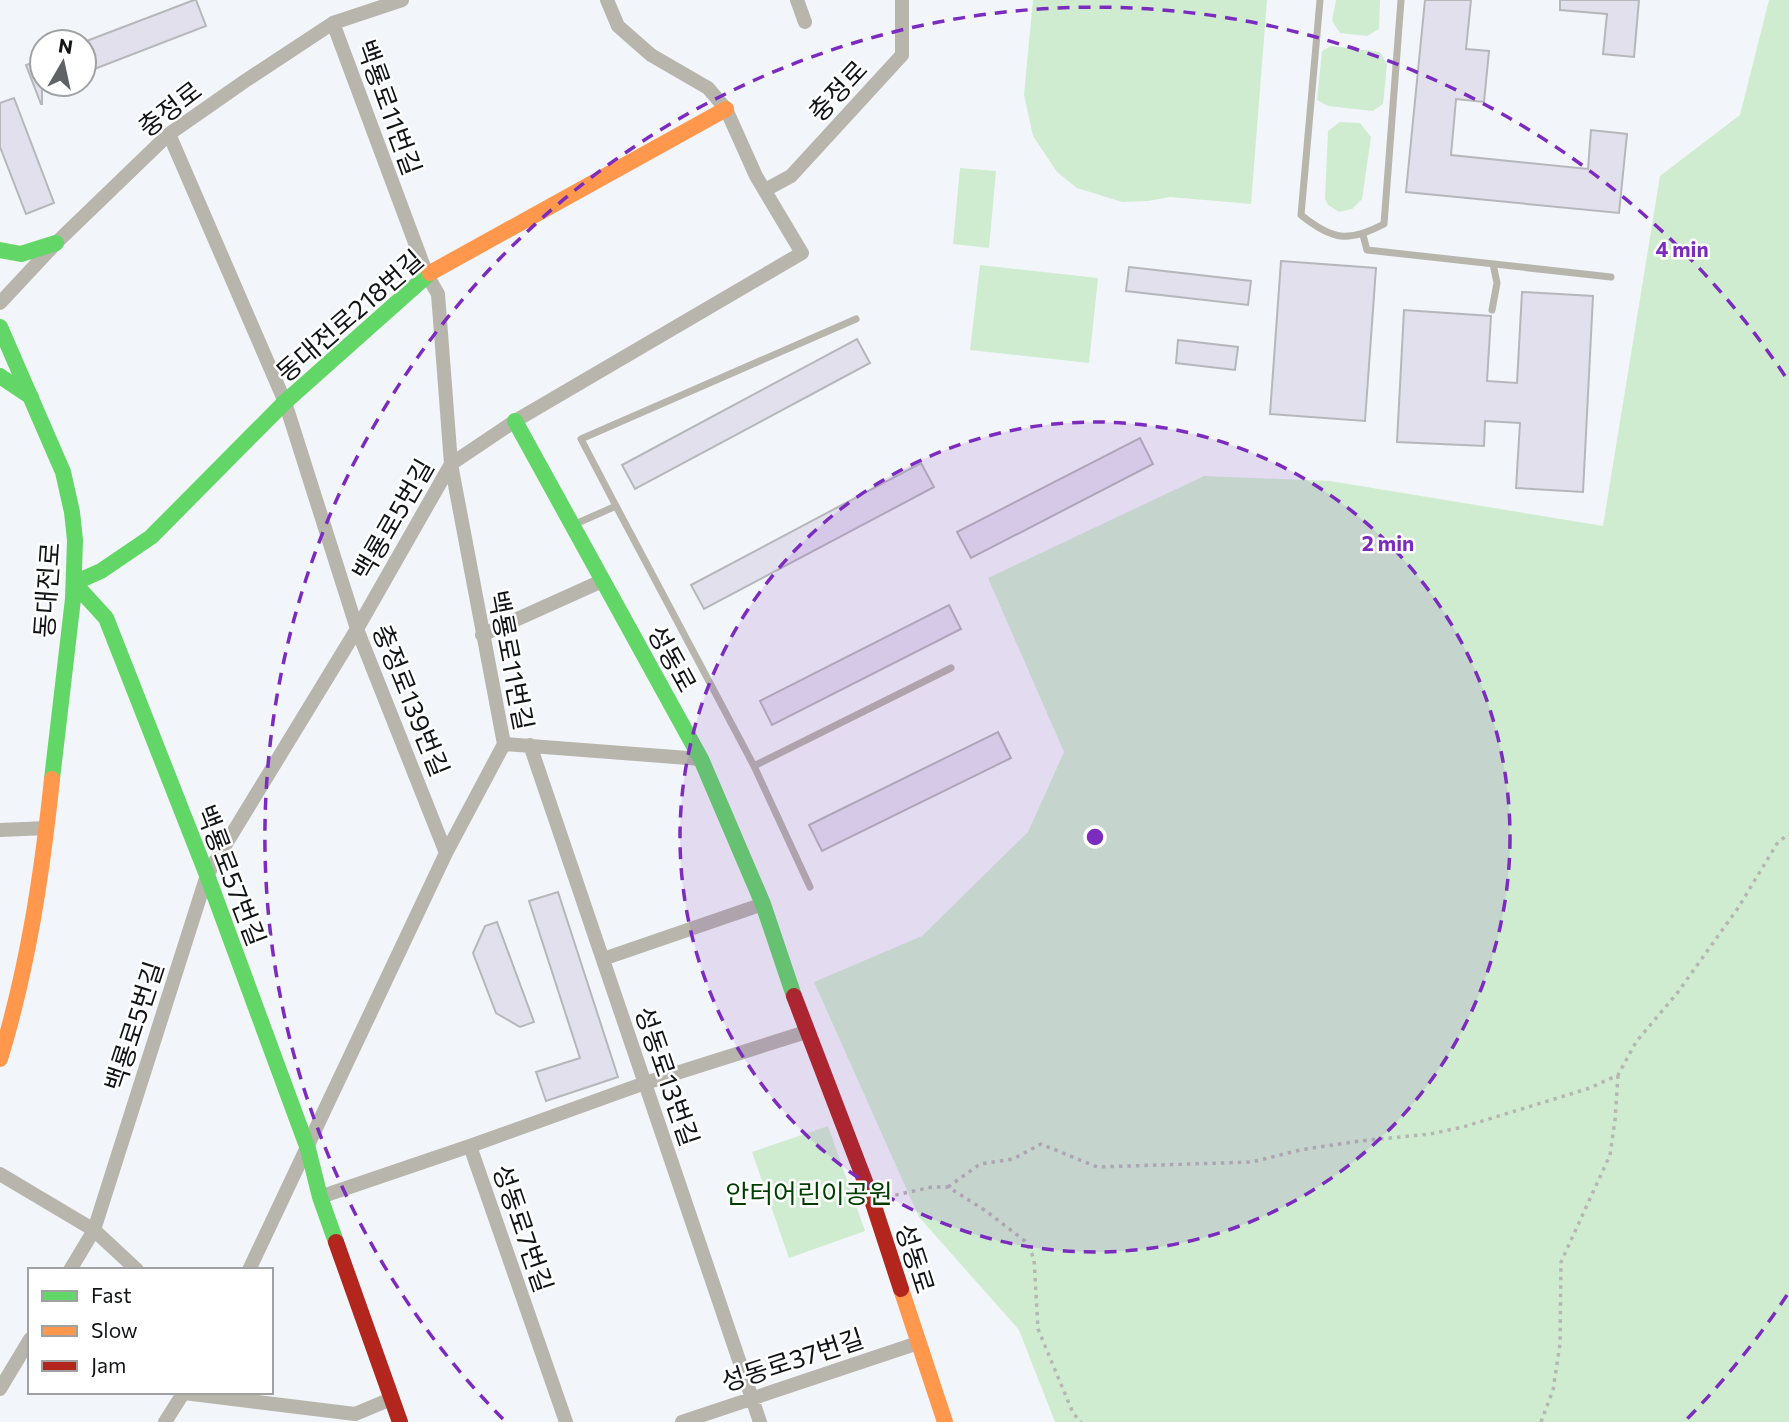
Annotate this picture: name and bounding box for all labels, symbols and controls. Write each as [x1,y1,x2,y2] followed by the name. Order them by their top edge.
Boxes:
[28,28,98,98] north arrow
[57,33,75,58] text: N
[351,35,429,179] street label: 백룡로11번길
[801,53,873,127] street label: 충정로
[131,74,207,142] street label: 충정로
[1655,236,1709,261] text: 4 min
[269,243,429,387] street label: 동대전로218번길
[345,453,439,585] street label: 백룡로5번길
[1362,530,1414,555] text: 2 min
[27,541,65,639] street label: 동대전로
[483,587,541,733] street label: 백룡로11번길
[367,619,457,781] street label: 충정로139번길
[642,619,704,697] street label: 성동로
[191,800,273,950] street label: 백룡로57번길
[1083,825,1107,849] centre of rings
[97,957,169,1095] street label: 백룡로5번길
[630,1002,706,1150] street label: 성동로13번길
[488,1160,560,1296] street label: 성동로7번길
[725,1177,893,1208] park label: 안터어린이공원
[890,1219,942,1297] street label: 성동로
[28,1268,273,1394] legend
[91,1282,132,1307] text: Fast
[91,1317,138,1342] text: Slow
[717,1321,867,1397] street label: 성동로37번길
[91,1352,126,1377] text: Jam

